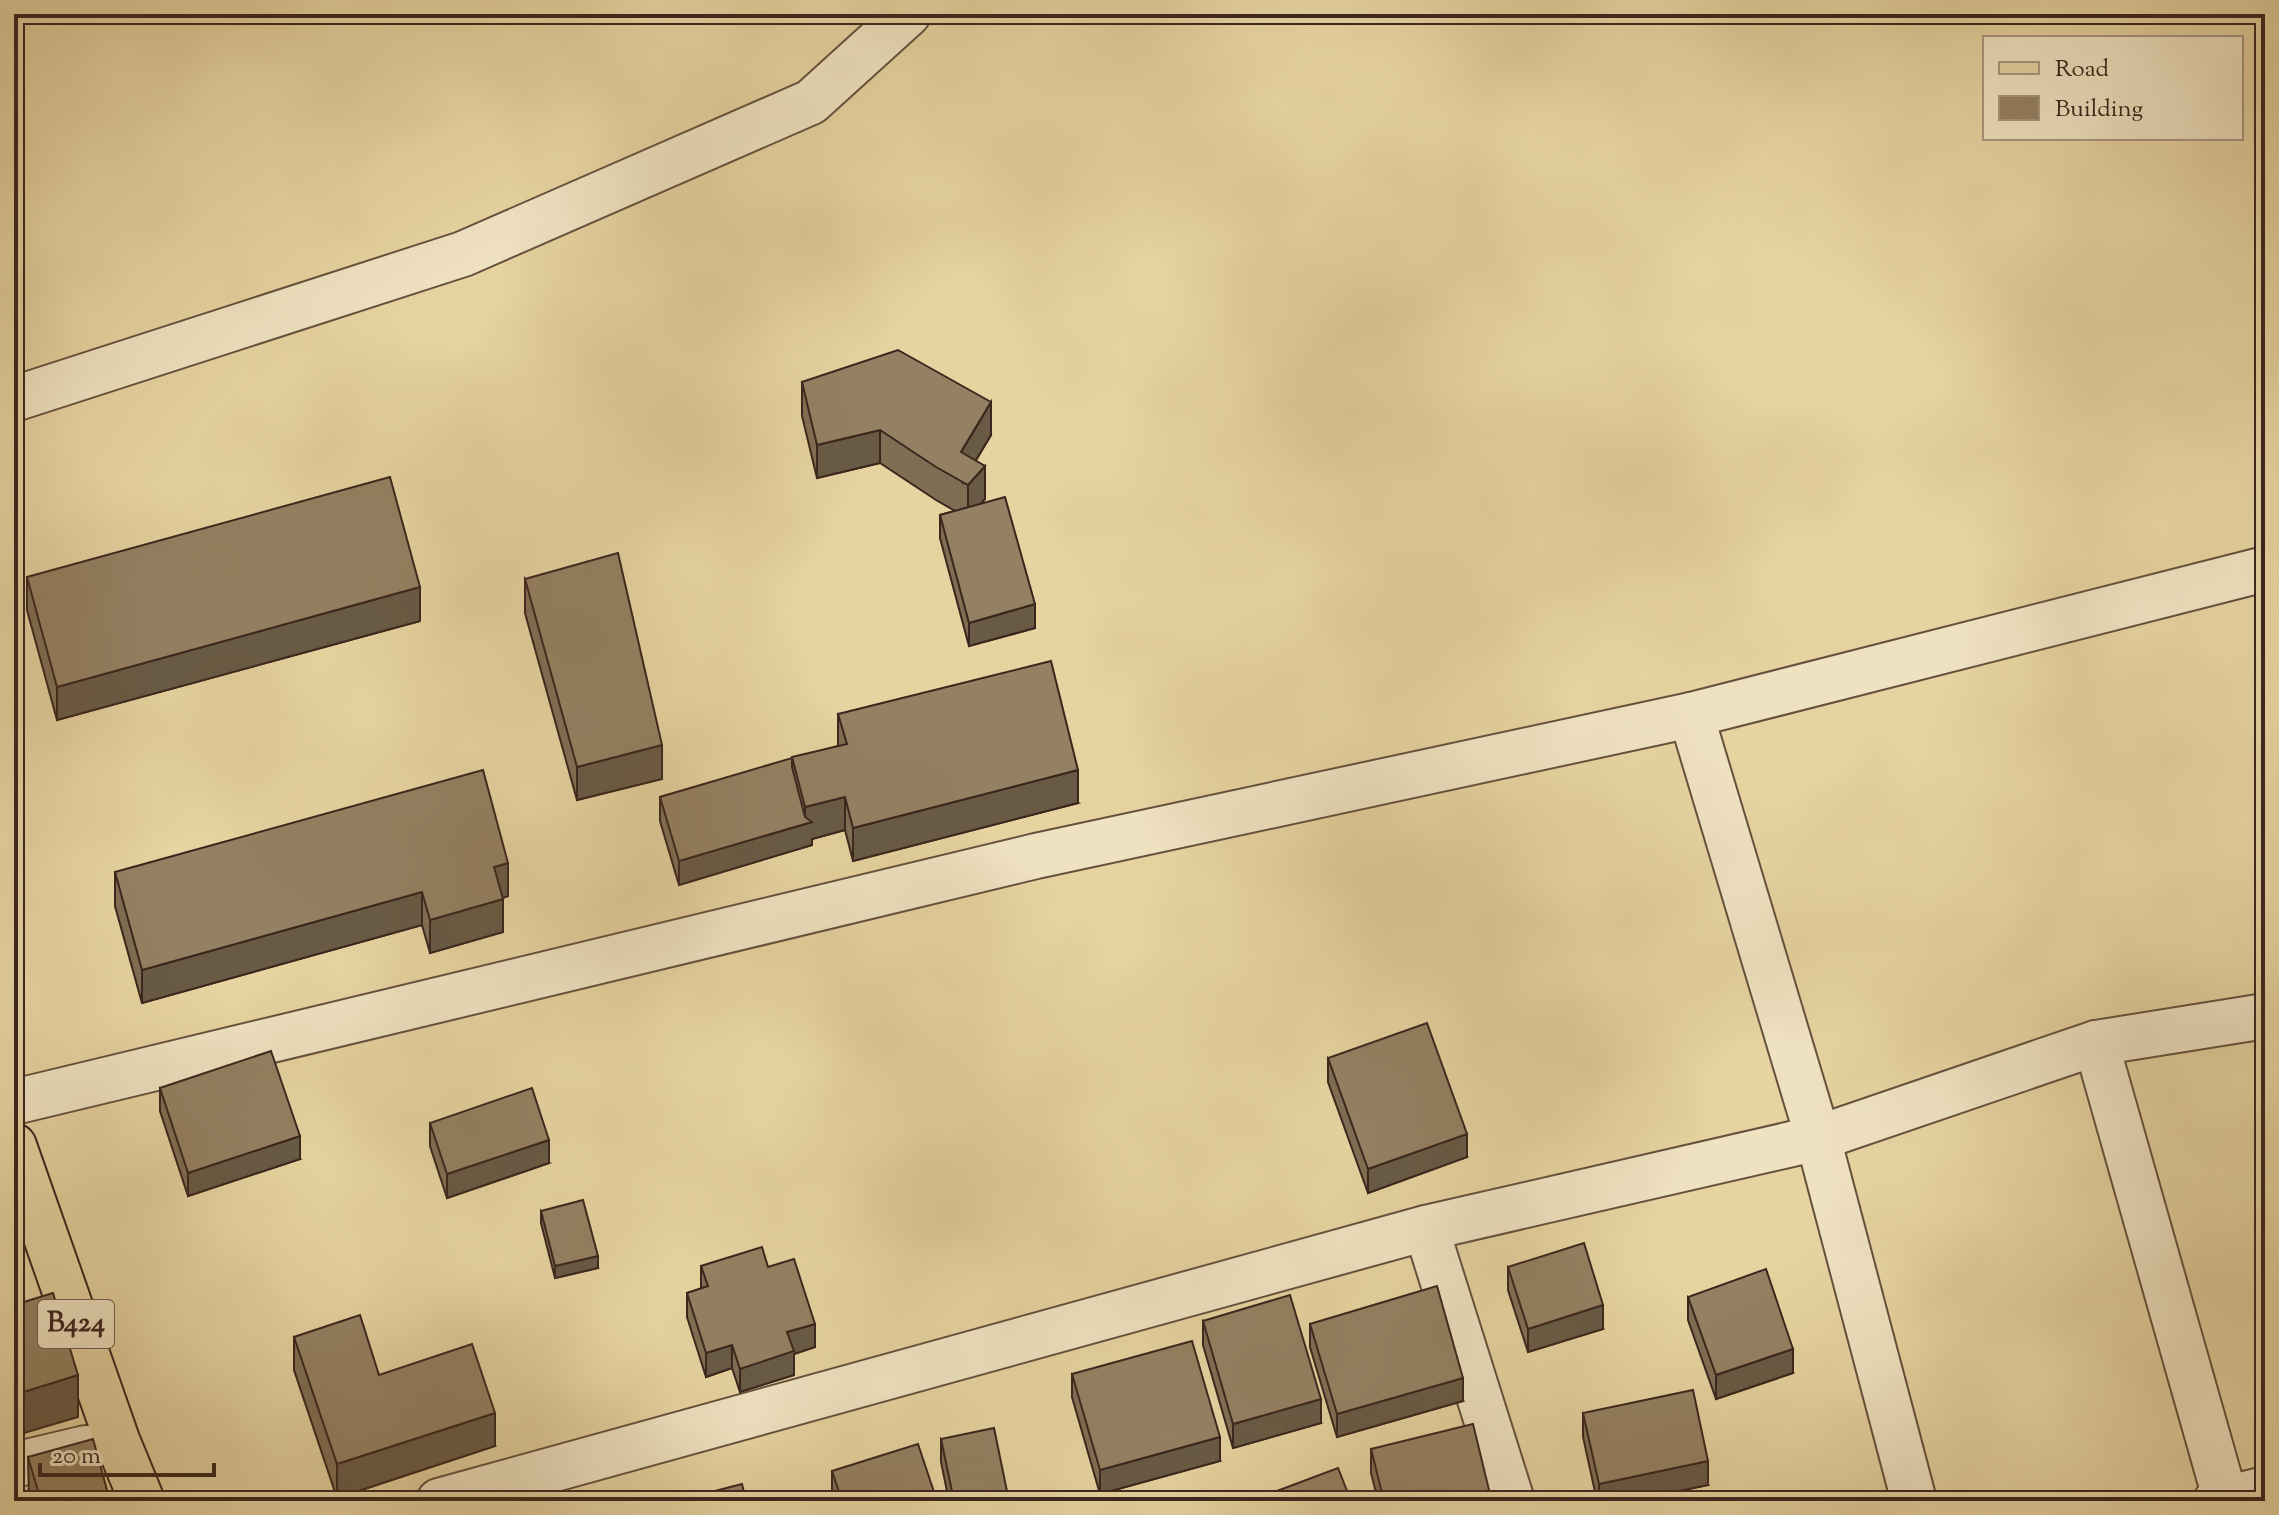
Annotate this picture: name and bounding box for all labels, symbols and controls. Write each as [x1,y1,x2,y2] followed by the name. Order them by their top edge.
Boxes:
[1983,36,2243,140] legend
[2055,53,2109,87] text: Road
[2055,93,2144,127] text: Building
[38,1300,114,1348] road number: B424
[40,1427,214,1477] scale bar
[52,1440,101,1474] text: 20 m

